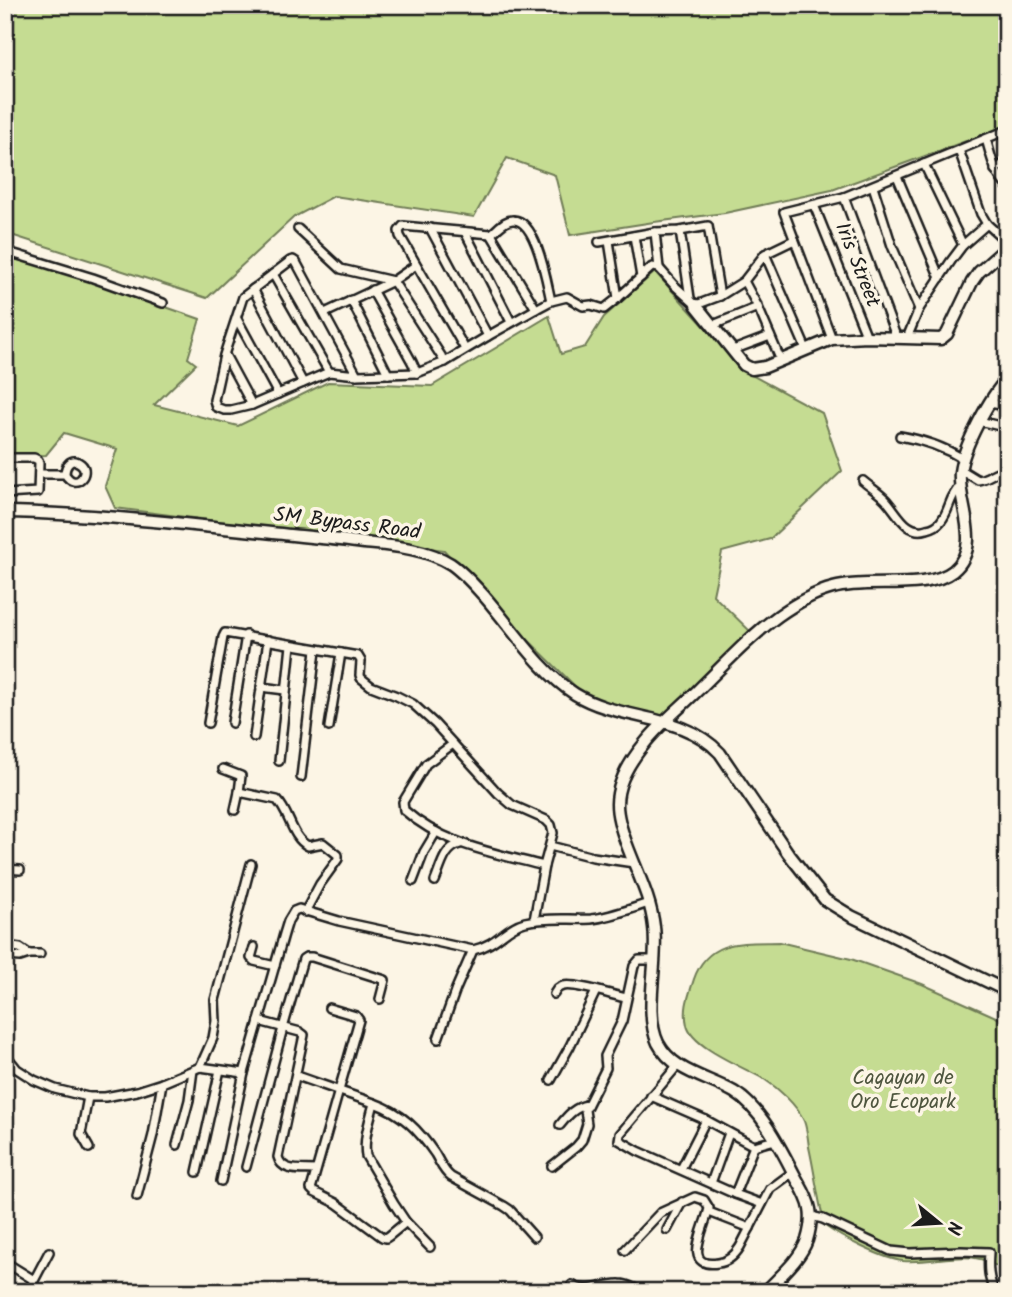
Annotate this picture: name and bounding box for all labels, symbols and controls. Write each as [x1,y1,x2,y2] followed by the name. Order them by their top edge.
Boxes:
[825,218,889,313] street label: Iris Street
[272,499,423,549] street label: SM Bypass Road
[850,1062,956,1119] park label: Cagayan de Oro Ecopark
[904,1188,974,1258] north arrow
[937,1217,969,1238] text: N

